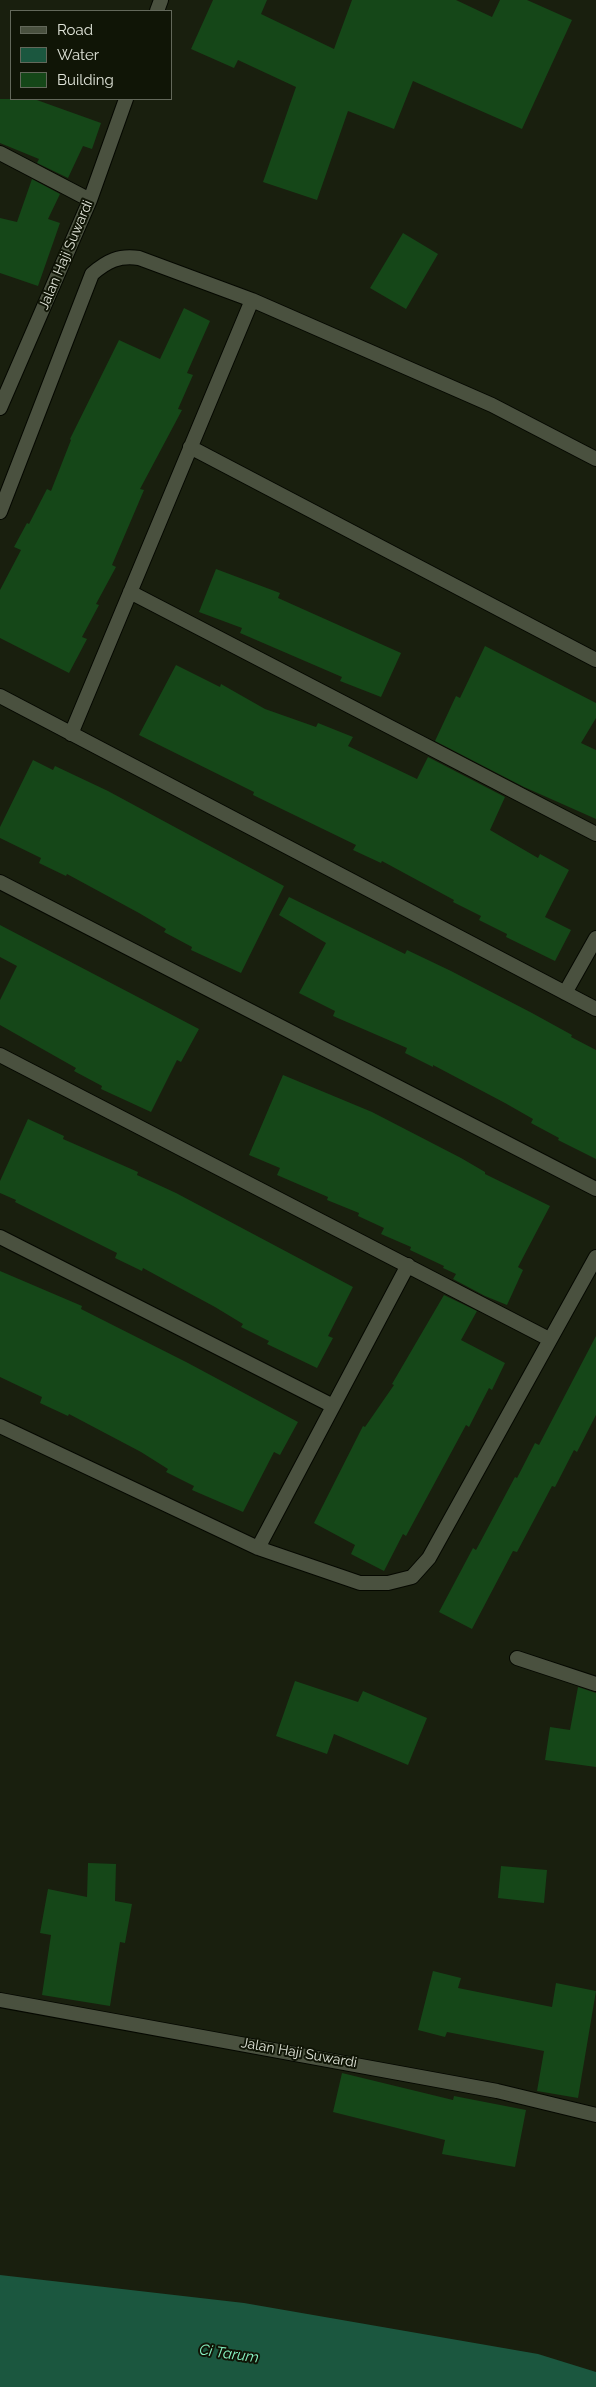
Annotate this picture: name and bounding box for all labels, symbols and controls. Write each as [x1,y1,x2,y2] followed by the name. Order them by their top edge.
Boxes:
[10,10,172,100] legend
[57,21,93,39] text: Road
[57,46,99,64] text: Water
[57,71,114,89] text: Building
[35,198,97,312] street label: Jalan Haji Suwardi
[240,2035,358,2071] street label: Jalan Haji Suwardi
[198,2341,260,2367] water label: Ci Tarum

